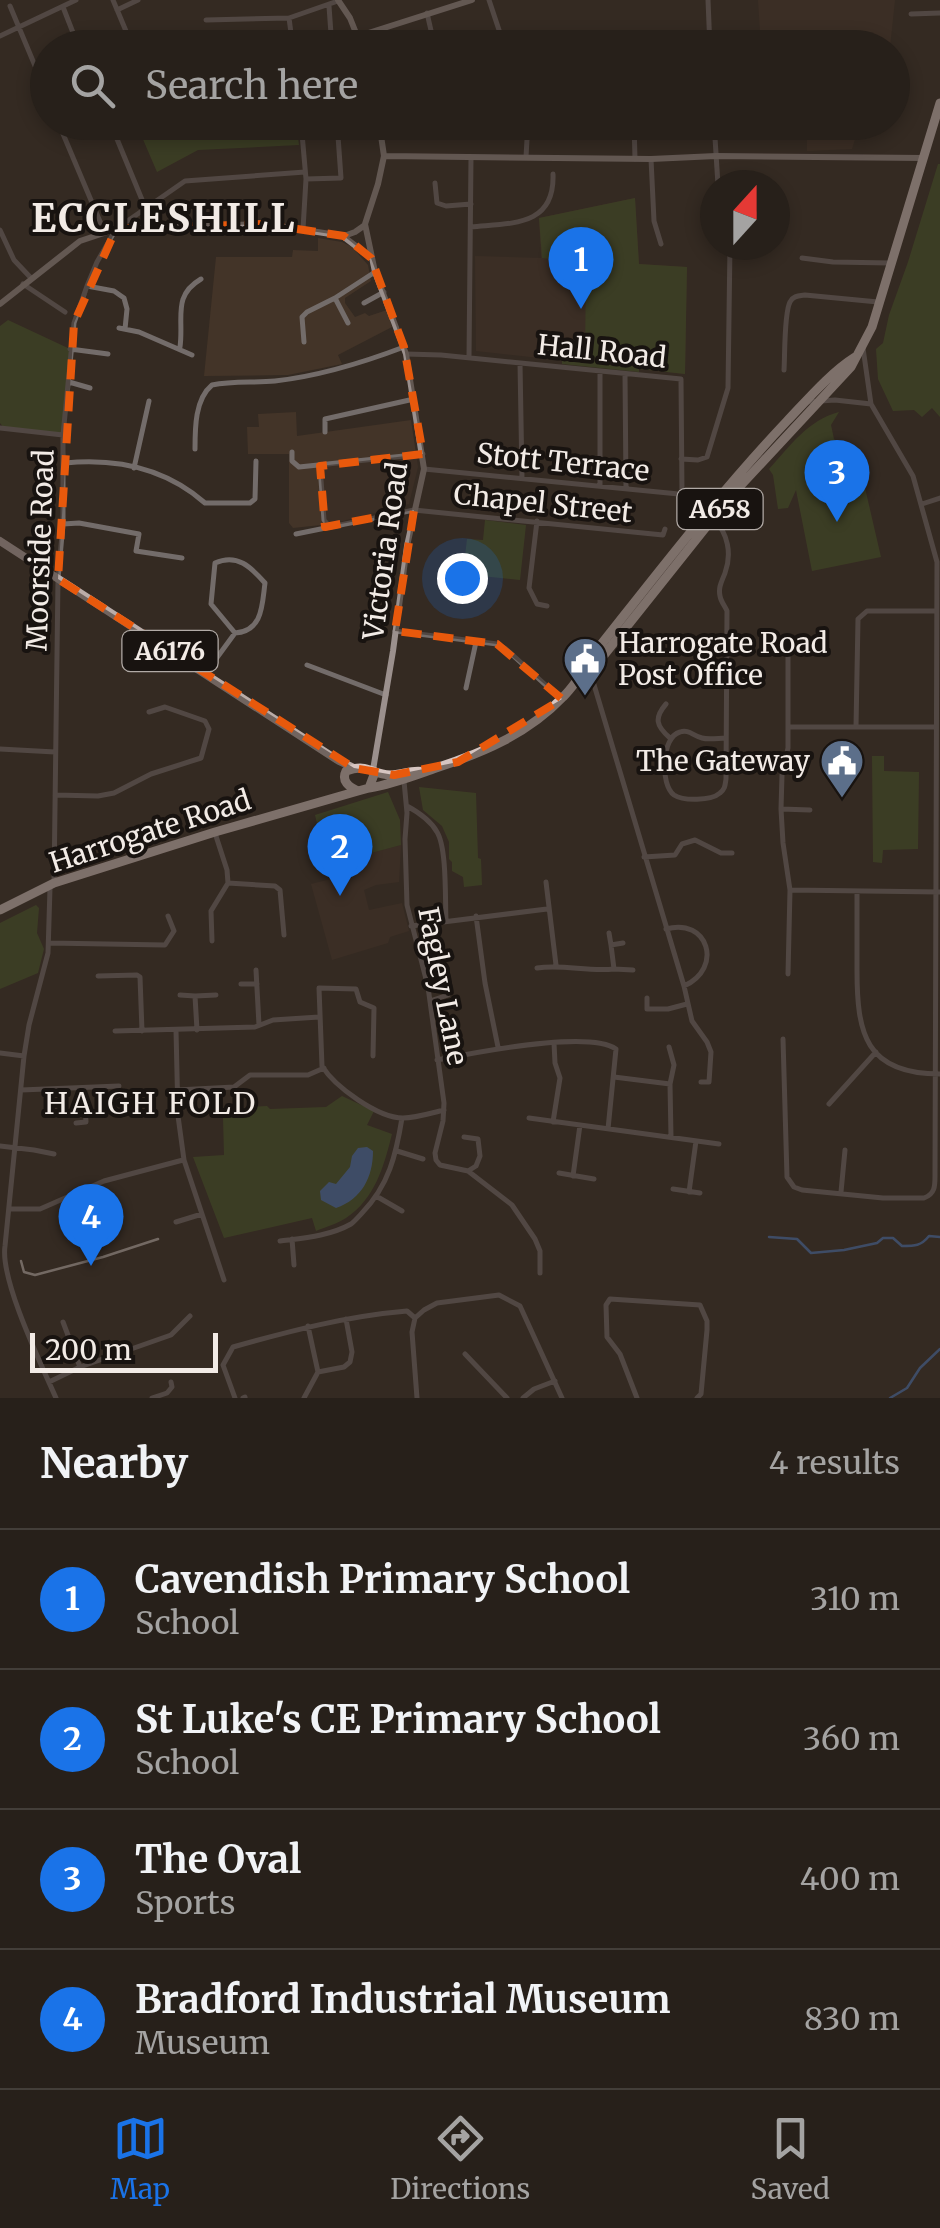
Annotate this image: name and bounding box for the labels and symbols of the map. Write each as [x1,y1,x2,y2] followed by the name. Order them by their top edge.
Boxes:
[700,170,790,260] north arrow
[31,195,297,242] district label: ECCLESHILL
[548,226,614,309] pin: 1
[536,326,668,376] street label: Hall Road
[475,435,651,489] street label: Stott Terrace
[804,440,870,522] pin: 3
[18,448,62,651] street label: Moorside Road
[355,460,415,643] street label: Victoria Road
[452,476,634,530] street label: Chapel Street
[678,489,762,529] road number: A658
[437,553,488,604] your location
[618,625,828,693] place label: Harrogate Road Post Office
[122,631,218,671] road number: A6176
[562,636,608,697] public building icon: Harrogate Road Post Office
[819,738,865,799] public building icon: The Gateway
[636,743,811,779] place label: The Gateway
[45,781,255,881] street label: Harrogate Road
[308,814,372,896] pin: 2
[410,904,476,1068] street label: Fagley Lane
[44,1084,258,1122] district label: HAIGH FOLD
[58,1184,124,1266] pin: 4
[30,1328,218,1372] scale bar

